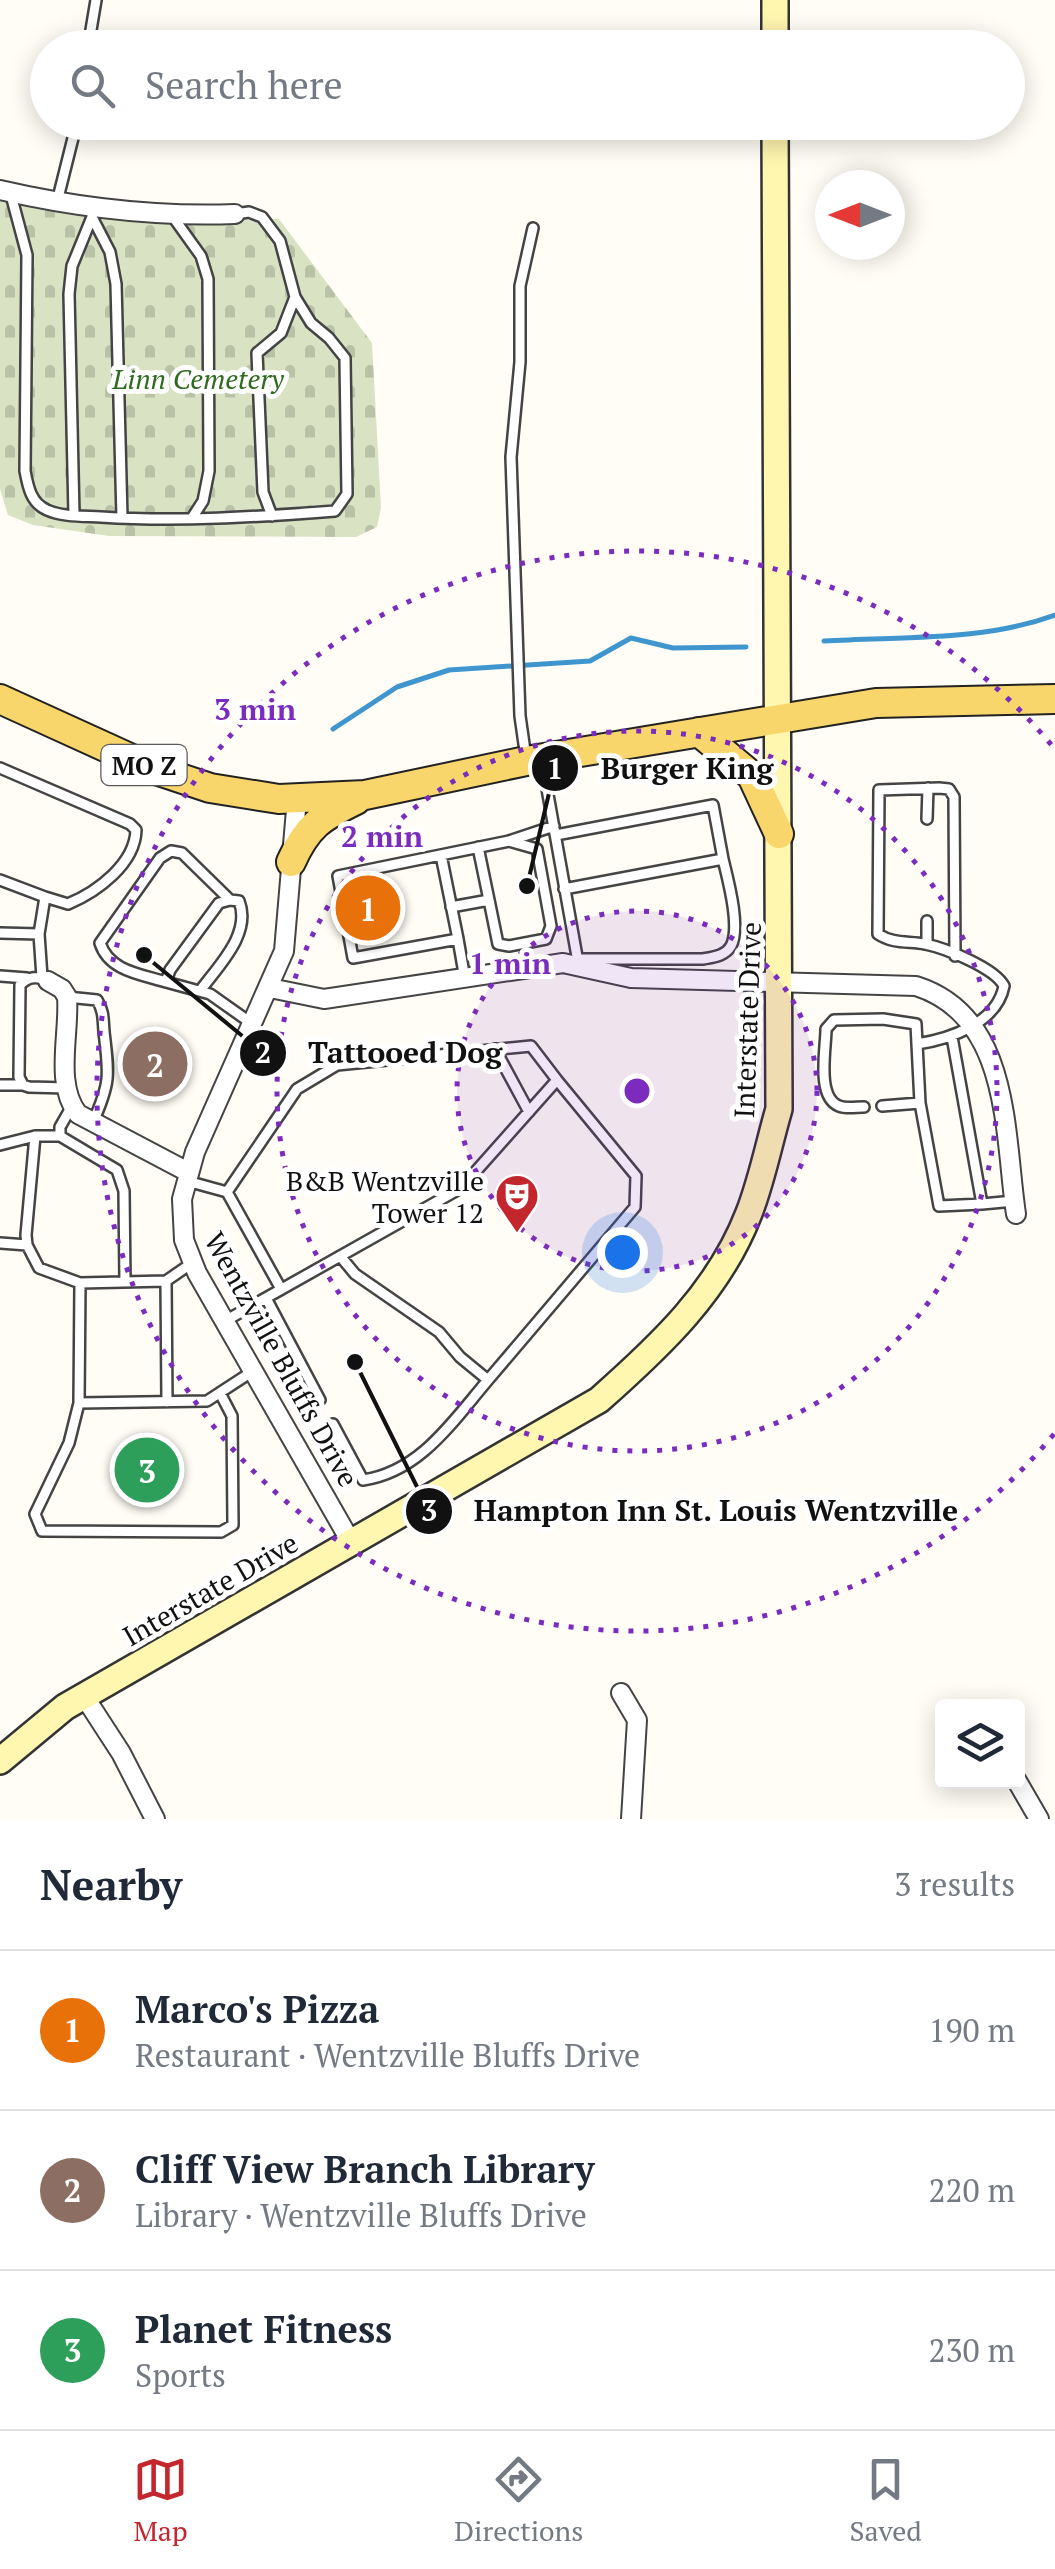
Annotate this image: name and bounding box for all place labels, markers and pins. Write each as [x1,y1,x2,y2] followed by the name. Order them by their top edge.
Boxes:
[530,738,793,798] callout: Burger King
[336,870,400,946] pin: 1
[238,1023,522,1083] callout: Tattooed Dog
[122,1026,188,1102] pin: 2
[619,1073,655,1109] centre of rings
[286,1162,484,1231] place label: B&B Wentzville Tower 12
[494,1173,540,1234] theatre icon: B&B Wentzville Tower 12
[114,1432,180,1508] pin: 3
[404,1481,979,1541] callout: Hampton Inn St. Louis Wentzville

